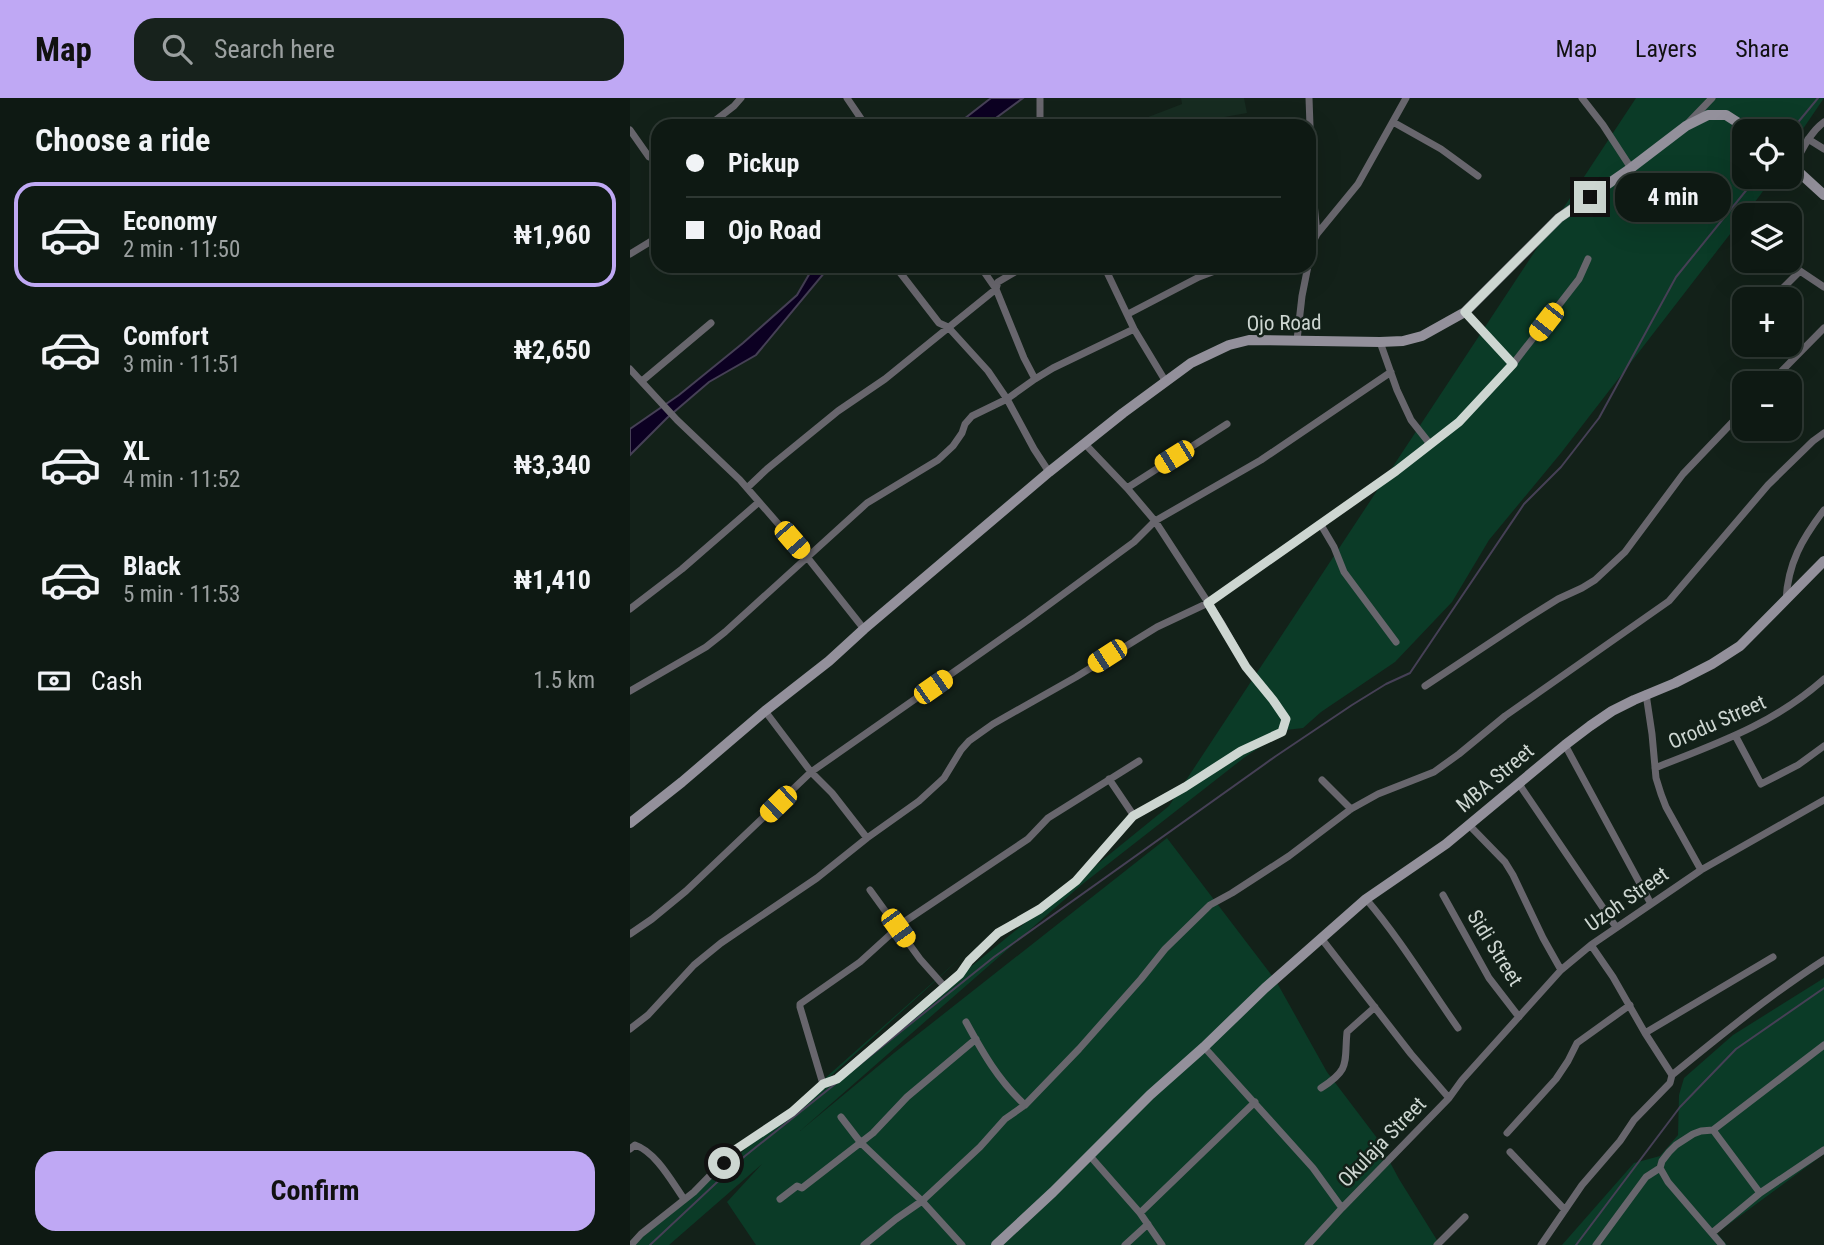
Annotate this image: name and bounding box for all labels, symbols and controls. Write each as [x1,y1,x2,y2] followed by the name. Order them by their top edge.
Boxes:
[134,18,624,81] search box
[35,30,92,69] text: Map
[158,30,196,68] icon: search
[214,34,335,64] text: Search here
[1556,35,1597,63] text: Map
[1635,35,1697,63] text: Layers
[1735,35,1789,63] text: Share
[1732,119,1802,441] map controls
[1732,119,1802,189] button: locate
[35,121,210,159] text: Choose a ride
[728,148,799,178] text: Pickup
[1614,172,1730,222] callout: 4 min
[1574,181,1606,213] route end
[1647,184,1699,211] text: 4 min
[39,203,102,266] icon: car
[1732,203,1802,273] button: layers
[123,206,217,236] text: Economy
[728,215,821,245] text: Ojo Road
[514,220,591,250] text: ₦1,960
[123,236,240,263] text: 2 min · 11:50
[1732,287,1802,357] button: +
[1525,299,1568,345] car
[1246,310,1322,336] street label: Ojo Road
[39,318,102,381] icon: car
[123,321,209,351] text: Comfort
[514,335,591,365] text: ₦2,650
[123,351,240,378] text: 3 min · 11:51
[1732,371,1802,441] button: −
[39,433,102,496] icon: car
[123,436,150,466] text: XL
[1151,437,1198,477] car
[514,450,591,480] text: ₦3,340
[123,466,240,493] text: 4 min · 11:52
[771,517,814,563] car
[39,548,102,611] icon: car
[123,551,181,581] text: Black
[514,565,591,595] text: ₦1,410
[123,581,240,608] text: 5 min · 11:53
[1084,636,1131,676] car
[35,662,73,700] icon: cash
[91,666,143,696] text: Cash
[910,666,957,708] car
[533,667,595,694] text: 1.5 km
[1665,690,1769,754] street label: Orodu Street
[1451,739,1539,817] street label: MBA Street
[756,782,801,826] car
[1581,862,1673,936] street label: Uzoh Street
[878,905,919,951] car
[1462,906,1528,990] street label: Sidi Street
[1333,1092,1431,1192] street label: Okulaja Street
[708,1147,740,1179] route start
[35,1151,595,1231] button: Confirm

